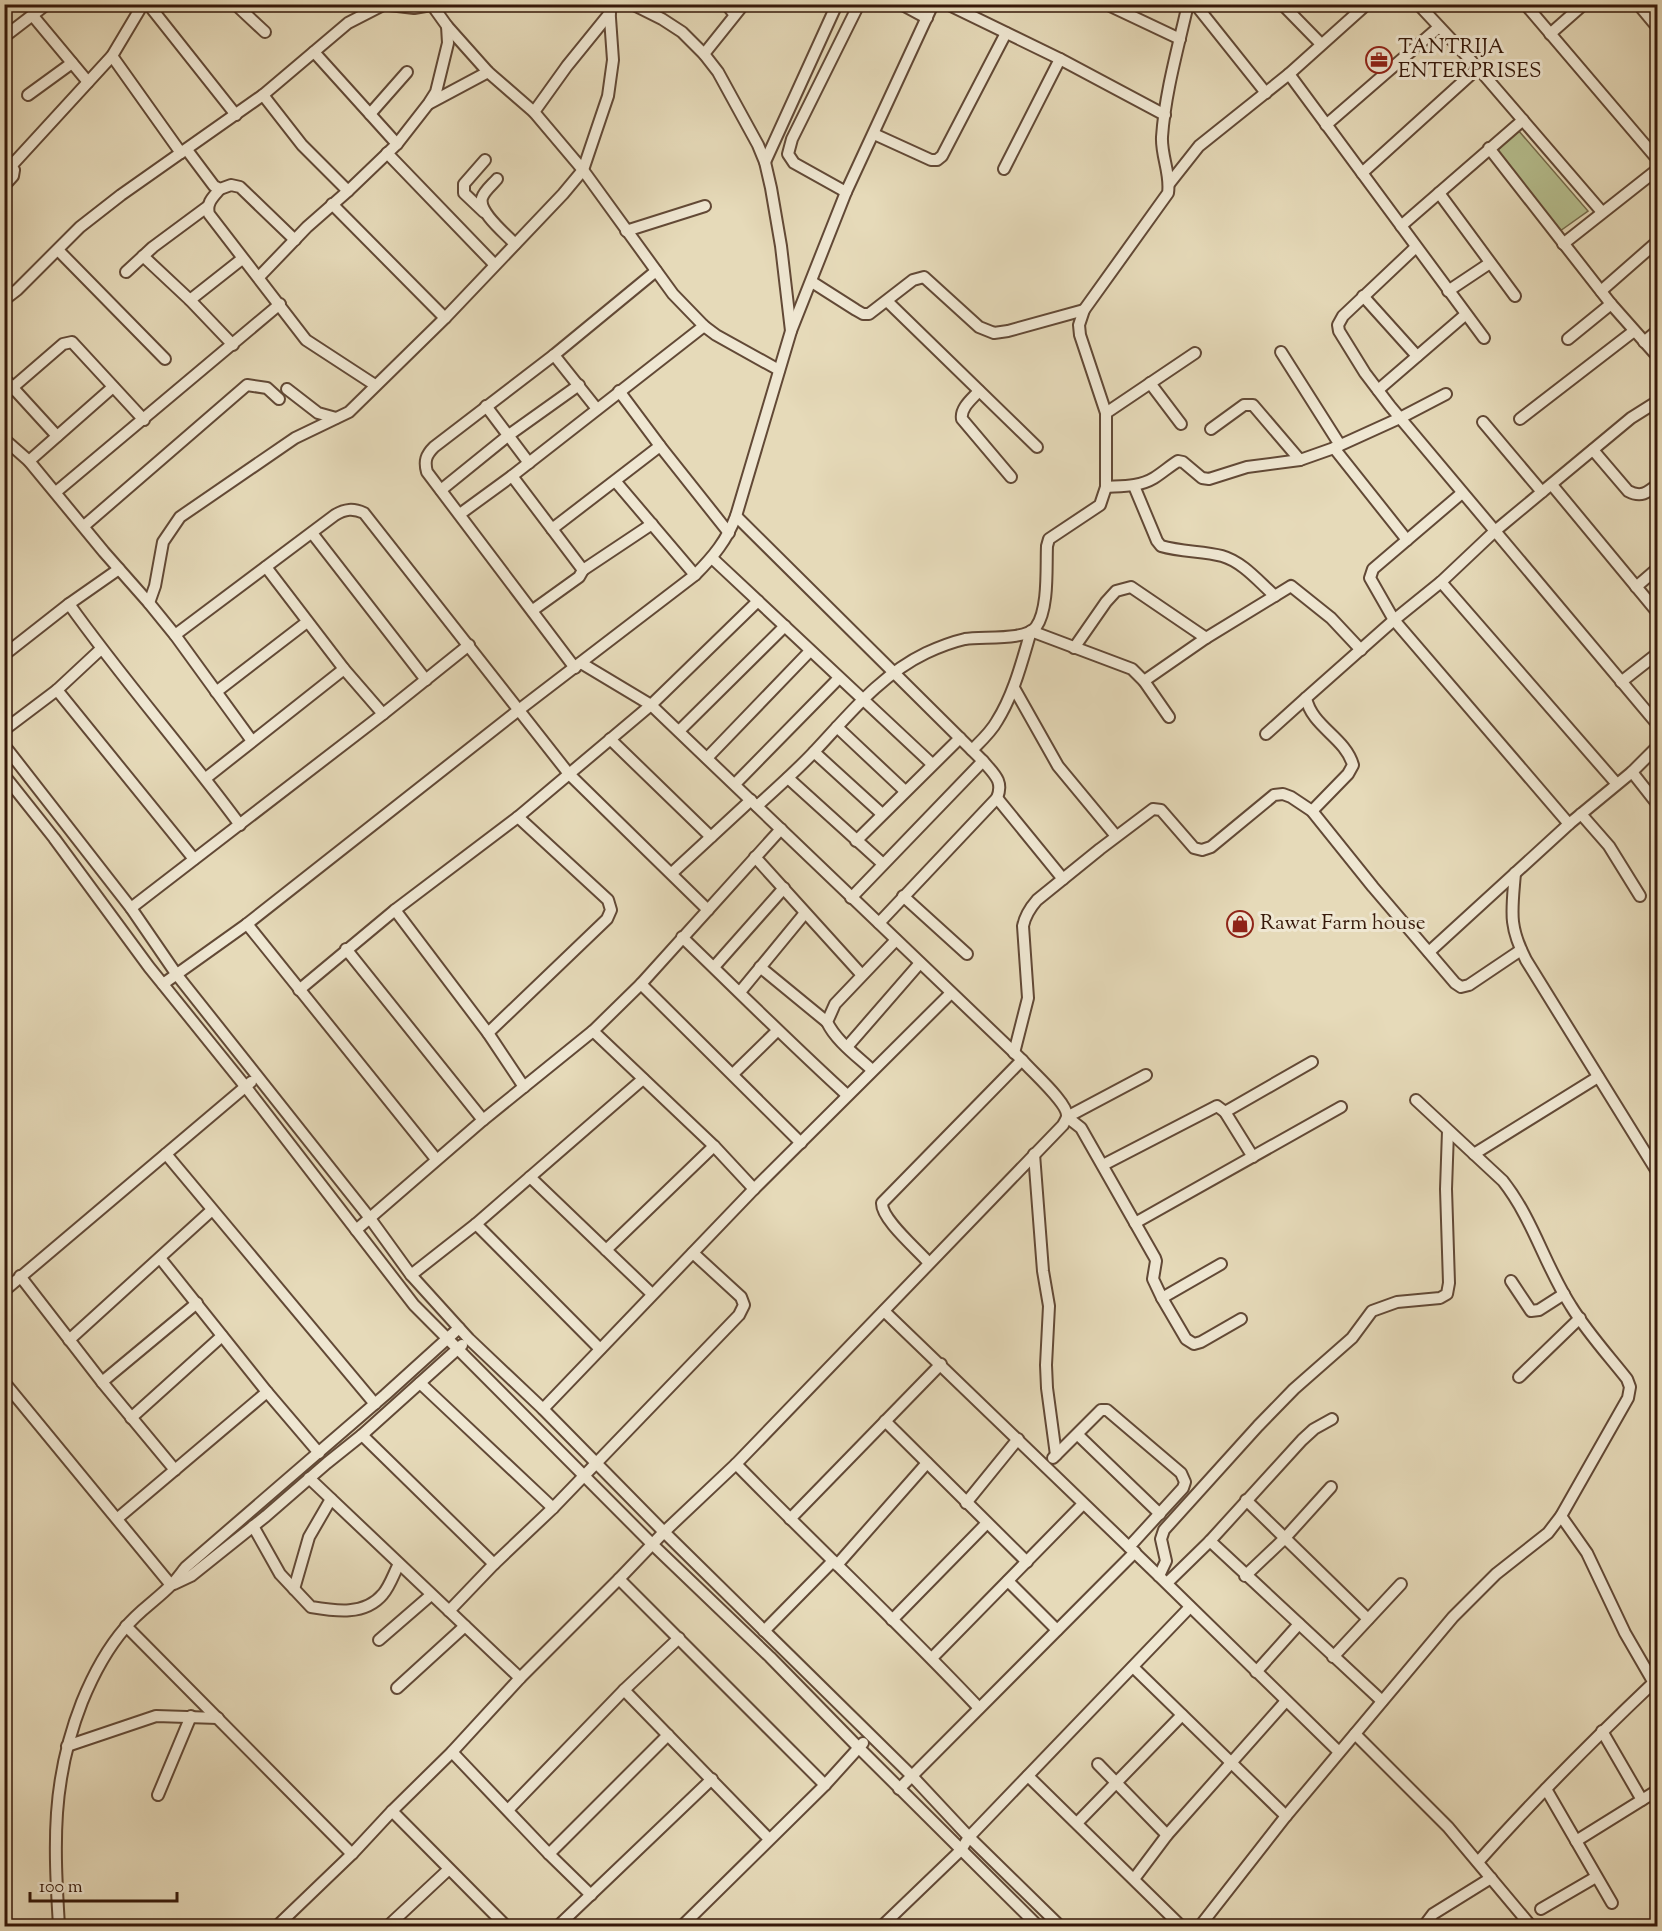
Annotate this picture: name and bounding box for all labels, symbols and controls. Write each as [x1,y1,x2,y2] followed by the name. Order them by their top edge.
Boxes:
[1398,33,1542,87] place label: TANTRIJA ENTERPRISES
[1364,45,1394,75] office icon: TANTRIJA ENTERPRISES
[1225,909,1255,939] shop icon: Rawat Farm house
[1260,909,1425,939] place label: Rawat Farm house
[30,1865,177,1903] scale bar
[39,1875,83,1901] text: 100 m

